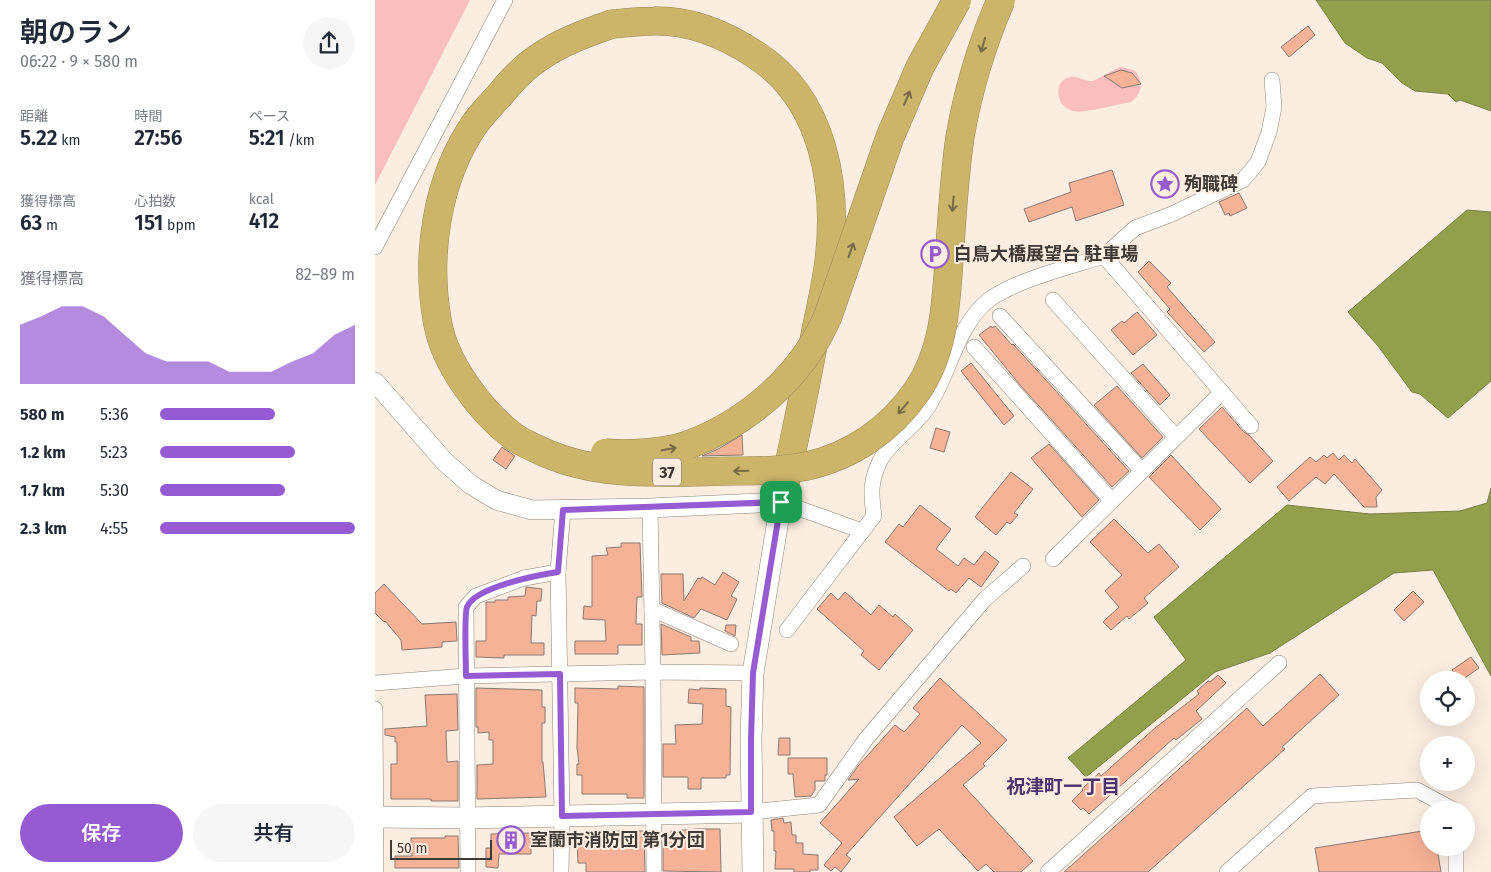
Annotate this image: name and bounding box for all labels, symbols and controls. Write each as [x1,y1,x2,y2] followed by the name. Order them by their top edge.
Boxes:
[20,16,132,49] text: 朝のラン
[303,17,355,69] button: share
[978,37,988,53] one-way arrow
[20,52,138,71] text: 06:22 · 9 × 580 m
[903,91,913,106] one-way arrow
[20,108,48,125] text: 距離
[134,108,162,125] text: 時間
[249,108,290,125] text: ペース
[20,125,58,151] text: 5.22
[134,125,183,151] text: 27:56
[249,125,285,151] text: 5:21
[58,132,81,149] text: km
[285,132,315,149] text: /km
[1150,169,1180,199] place icon: 殉職碑
[1184,173,1238,195] place label: 殉職碑
[249,191,274,208] text: kcal
[20,193,76,210] text: 獲得標高
[134,193,176,210] text: 心拍数
[949,196,958,212] one-way arrow
[249,208,279,234] text: 412
[20,210,42,236] text: 63
[134,210,163,236] text: 151
[42,217,58,234] text: m
[163,217,196,234] text: bpm
[920,239,950,269] parking icon: 白鳥大橋展望台 駐車場
[847,243,856,258] one-way arrow
[954,243,1138,265] place label: 白鳥大橋展望台 駐車場
[295,265,355,284] text: 82–89 m
[20,269,84,288] text: 獲得標高
[897,402,909,415] one-way arrow
[20,405,65,424] text: 580 m
[100,405,129,424] text: 5:36
[20,443,66,462] text: 1.2 km
[100,443,128,462] text: 5:23
[660,443,676,453] one-way arrow
[653,458,681,486] road number: 37
[734,466,750,476] one-way arrow
[20,481,65,500] text: 1.7 km
[100,481,129,500] text: 5:30
[760,481,802,523] pin
[767,488,795,516] icon: arrive
[20,519,67,538] text: 2.3 km
[100,519,128,538] text: 4:55
[1420,671,1475,856] map controls
[1420,671,1475,726] button: locate
[1420,736,1475,791] button: +
[1006,775,1120,798] district label: 祝津町一丁目
[1420,801,1475,856] button: −
[20,804,183,862] button: 保存
[193,804,355,862] button: 共有
[496,825,526,855] building icon: 室蘭市消防団 第1分団
[530,829,705,851] place label: 室蘭市消防団 第1分団
[390,837,493,860] scale bar
[397,840,428,857] text: 50 m

